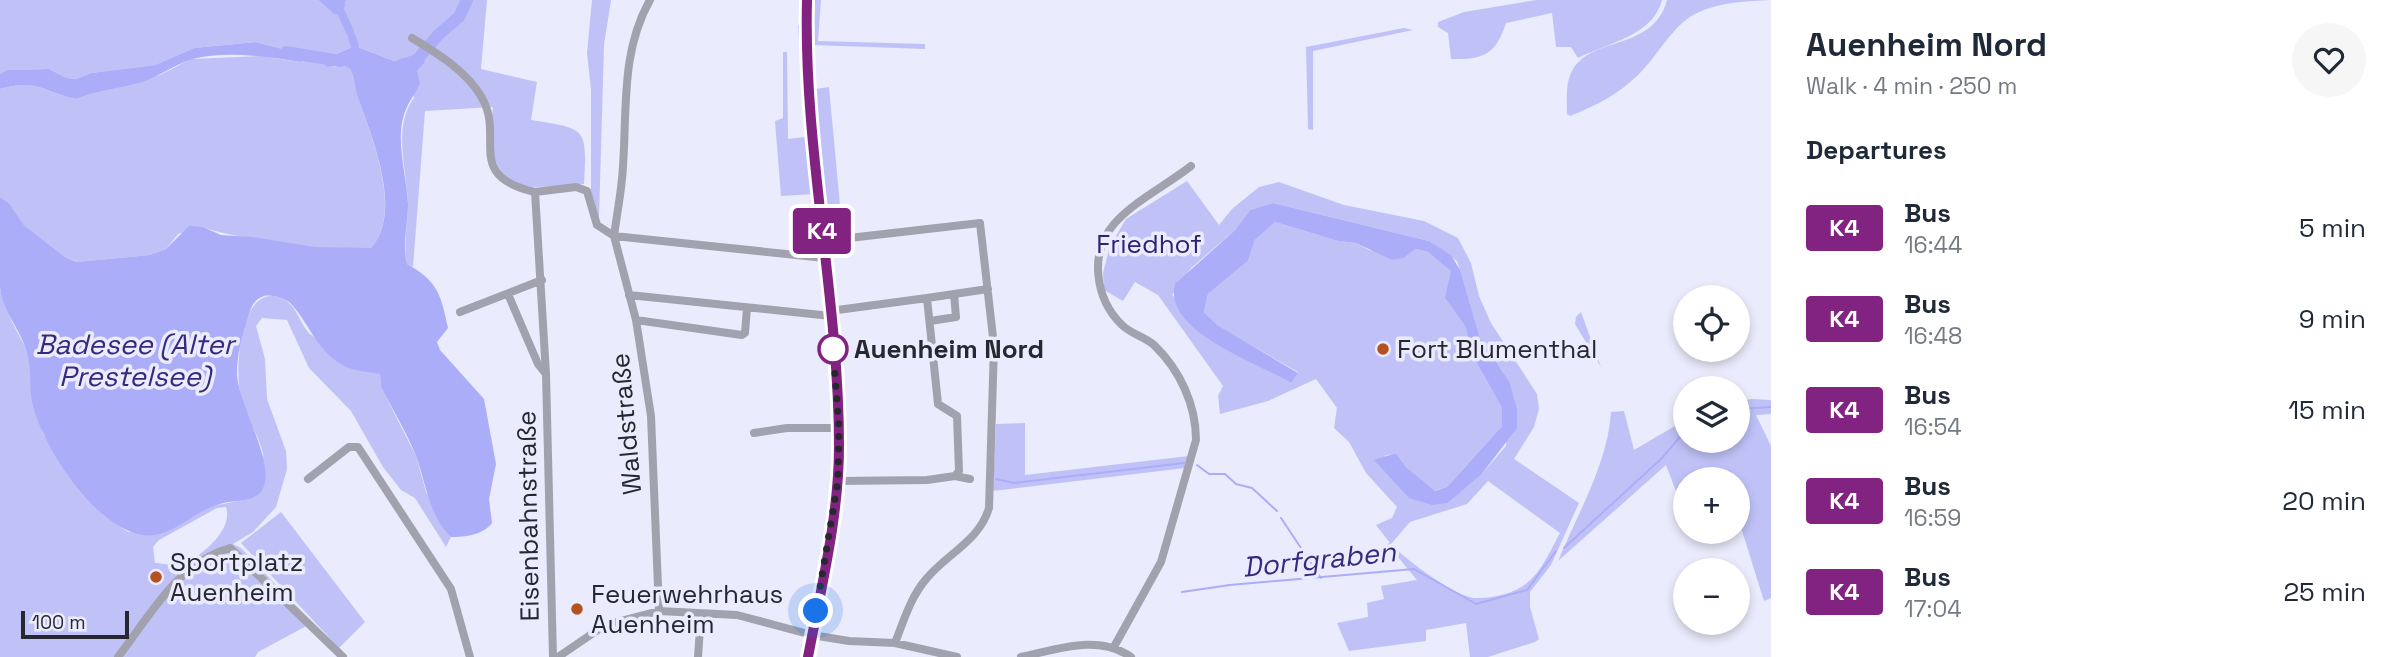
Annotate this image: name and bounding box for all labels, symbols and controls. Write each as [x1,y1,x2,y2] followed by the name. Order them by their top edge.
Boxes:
[2292,23,2366,97] button: heart
[1806,24,2047,66] text: Auenheim Nord
[1806,71,2017,101] text: Walk · 4 min · 250 m
[1806,133,1947,167] text: Departures
[1904,196,1951,230] text: Bus
[790,208,854,254] line badge: K4
[2299,211,2366,245] text: 5 min
[1829,212,1860,243] text: K4
[807,215,837,246] text: K4
[1096,227,1202,261] park label: Friedhof
[1904,230,1962,260] text: 16:44
[1673,285,1750,635] map controls
[1673,285,1750,362] button: locate
[1904,287,1951,321] text: Bus
[2299,302,2366,336] text: 9 min
[1829,303,1860,334] text: K4
[1904,321,1962,351] text: 16:48
[36,326,238,394] water label: Badesee (Alter Prestelsee)
[854,332,1044,366] place label: Auenheim Nord
[1397,332,1597,366] place label: Fort Blumenthal
[818,334,848,364] marker: Auenheim Nord
[1375,341,1391,357] marker: Fort Blumenthal
[603,352,649,496] street label: Waldstraße
[1673,376,1750,453] button: layers
[1904,378,1951,412] text: Bus
[2288,393,2366,427] text: 15 min
[1829,394,1860,425] text: K4
[509,410,547,622] street label: Eisenbahnstraße
[1904,412,1962,442] text: 16:54
[1673,467,1750,544] button: +
[1904,469,1951,503] text: Bus
[2282,484,2366,518] text: 20 min
[1829,485,1860,516] text: K4
[1904,503,1961,533] text: 16:59
[1241,533,1398,585] water label: Dorfgraben
[170,545,303,609] place label: Sportplatz Auenheim
[1673,558,1750,635] button: −
[1904,560,1951,594] text: Bus
[148,569,164,585] marker: Sportplatz Auenheim
[2283,575,2366,609] text: 25 min
[1829,576,1860,607] text: K4
[591,577,783,641] place label: Feuerwehrhaus Auenheim
[798,593,833,628] your location
[1904,594,1962,624] text: 17:04
[569,601,585,617] marker: Feuerwehrhaus Auenheim
[21,608,130,640] scale bar
[32,610,86,635] text: 100 m

